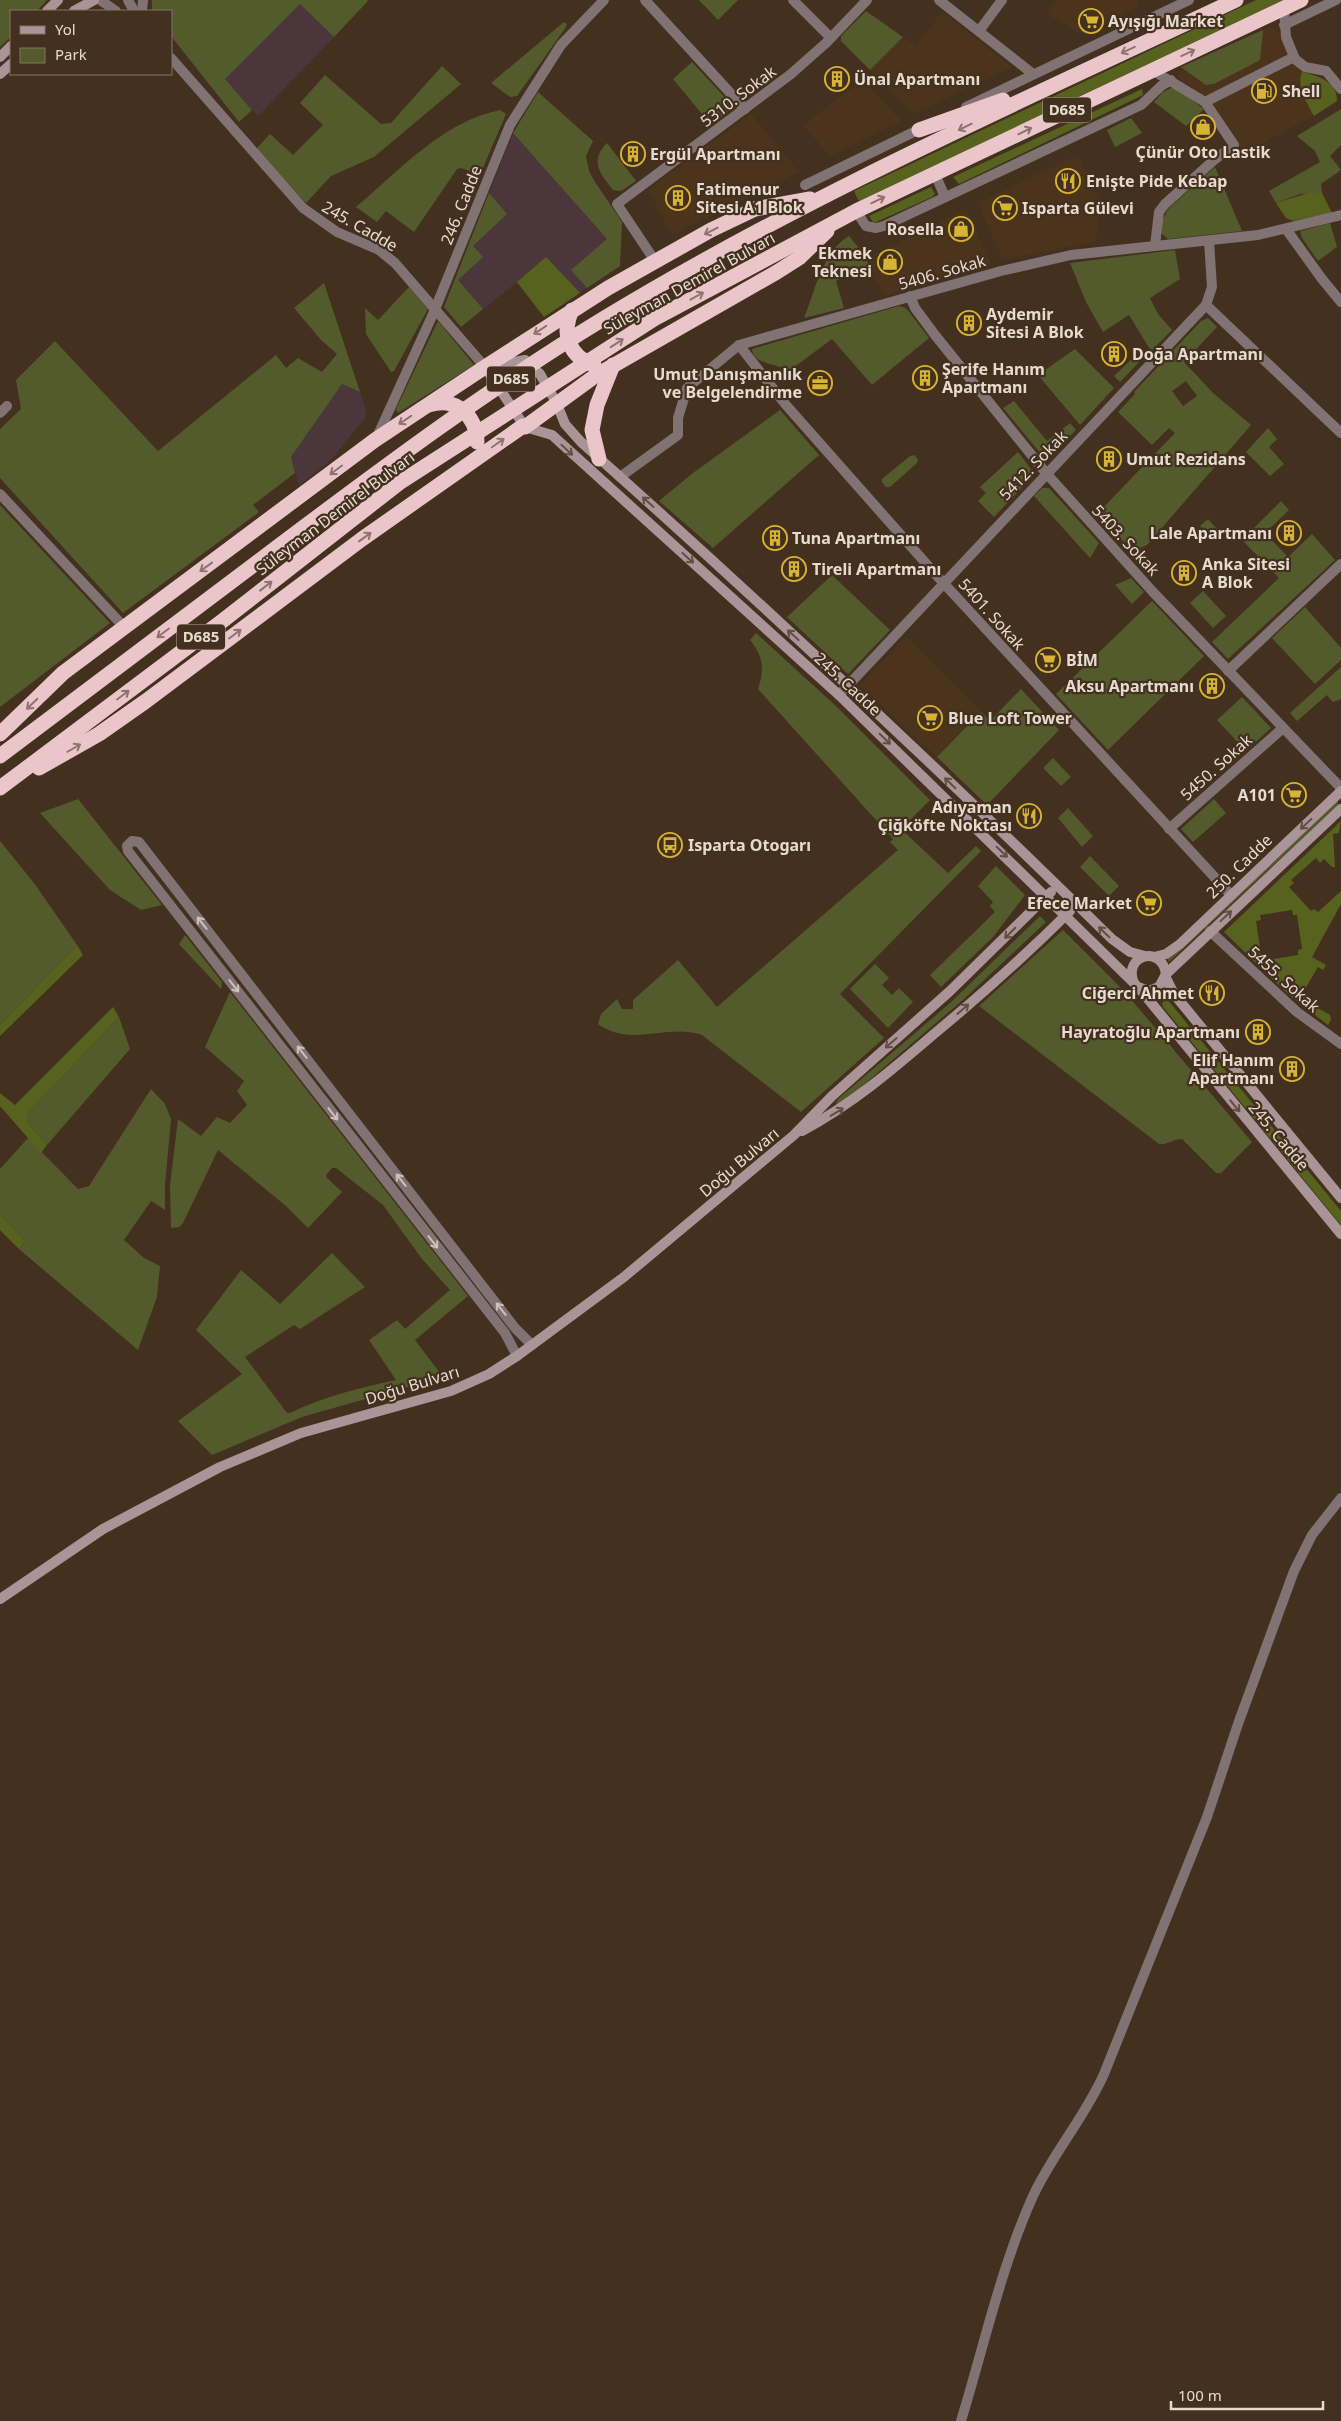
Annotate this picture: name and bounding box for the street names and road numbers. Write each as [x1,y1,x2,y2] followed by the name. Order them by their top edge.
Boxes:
[696,60,781,132] street label: 5310. Sokak
[1043,98,1091,122] road number: D685
[435,162,487,248] street label: 246. Cadde
[318,196,402,256] street label: 245. Cadde
[599,227,779,339] street label: Süleyman Demirel Bulvarı
[896,249,989,295] street label: 5406. Sokak
[487,366,535,392] road number: D685
[994,425,1072,505] street label: 5412. Sokak
[251,446,419,580] street label: Süleyman Demirel Bulvarı
[1087,500,1165,581] street label: 5403. Sokak
[954,573,1030,655] street label: 5401. Sokak
[177,624,225,650] road number: D685
[810,647,886,721] street label: 245. Cadde
[1175,729,1257,805] street label: 5450. Sokak
[1201,829,1277,903] street label: 250. Cadde
[1243,941,1325,1017] street label: 5455. Sokak
[1244,1097,1314,1175] street label: 245. Cadde
[695,1122,783,1202] street label: Doğu Bulvarı
[362,1360,462,1410] street label: Doğu Bulvarı

